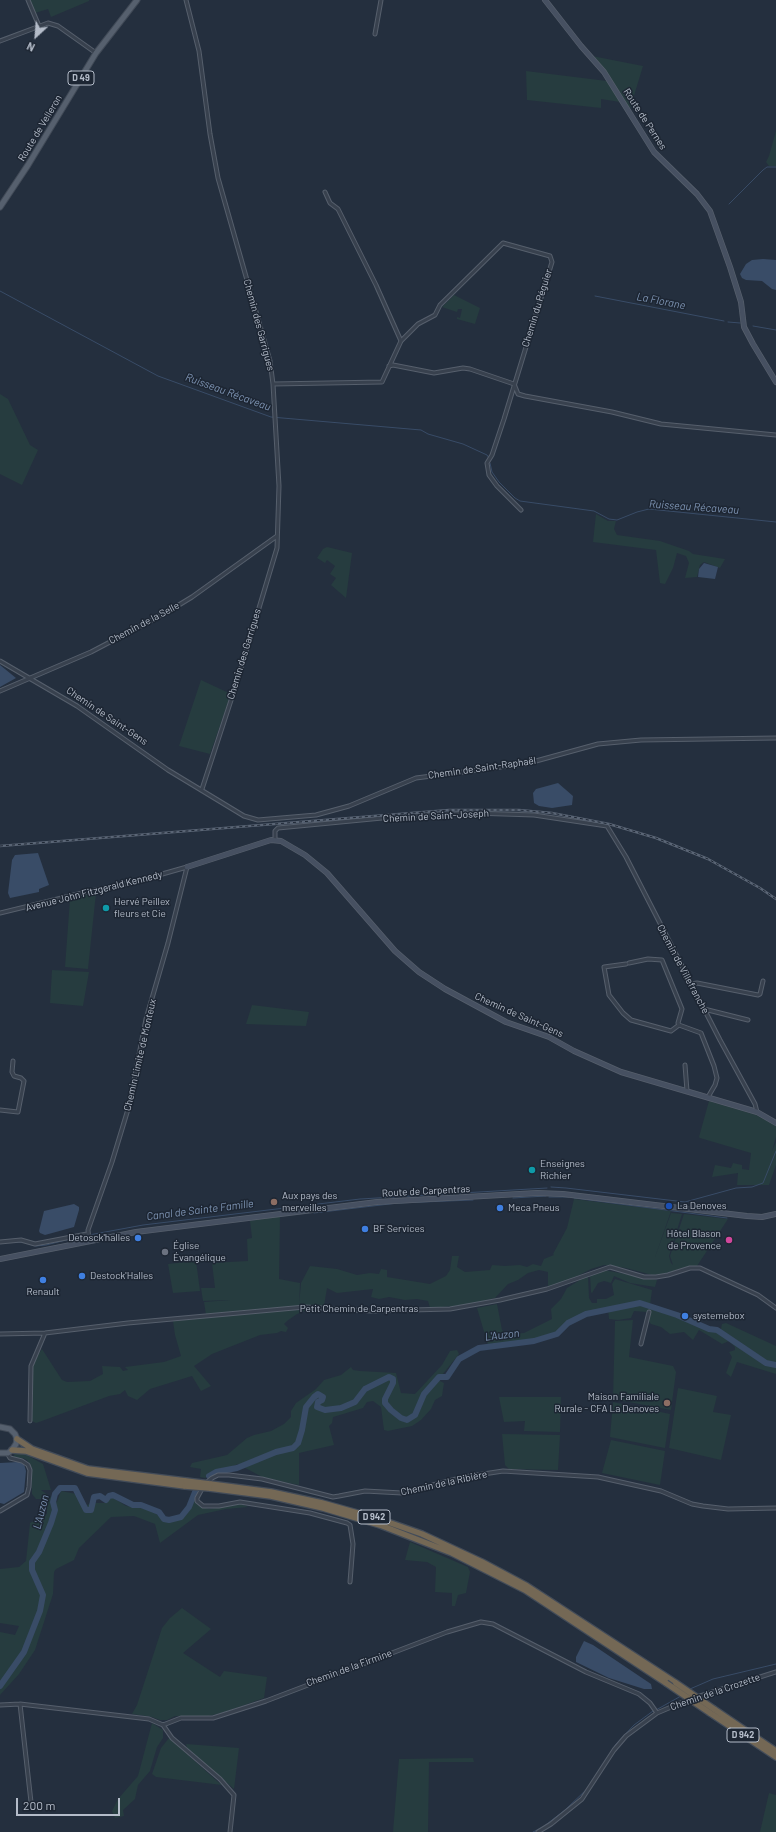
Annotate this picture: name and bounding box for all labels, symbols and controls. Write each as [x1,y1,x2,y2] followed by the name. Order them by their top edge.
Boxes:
[16,16,56,56] north arrow
[24,40,37,55] text: N
[68,71,94,85] road number: D 49
[621,86,669,152] street label: Route de Pernes
[15,93,65,163] street label: Route de Velleron
[519,267,555,349] street label: Chemin du Péguier
[241,278,277,372] street label: Chemin des Garrigues
[636,290,686,312] water label: La Florane
[183,370,273,414] water label: Ruisseau Récaveau
[649,497,739,517] water label: Ruisseau Récaveau
[107,599,181,647] street label: Chemin de la Selle
[224,607,264,701] street label: Chemin des Garrigues
[64,684,150,748] street label: Chemin de Saint-Gens
[427,754,537,782] street label: Chemin de Saint-Raphaël
[383,807,489,825] street label: Chemin de Saint-Joseph
[24,868,164,914] street label: Avenue John Fitzgerald Kennedy
[114,896,170,920] place label: Hervé Peillex fleurs et Cie
[101,903,111,913] marker: Hervé Peillex fleurs et Cie
[654,922,712,1016] street label: Chemin de Villefranche
[473,990,565,1040] street label: Chemin de Saint-Gens
[121,998,159,1112] street label: Chemin Limite de Monteux
[540,1158,585,1182] place label: Enseignes Richier
[527,1165,537,1175] marker: Enseignes Richier
[381,1183,471,1199] street label: Route de Carpentras
[282,1190,337,1214] place label: Aux pays des merveilles
[146,1197,254,1223] water label: Canal de Sainte Famille
[269,1197,279,1207] marker: Aux pays des merveilles
[677,1200,726,1212] place label: La Denoves
[664,1201,674,1211] marker: La Denoves
[508,1202,560,1214] place label: Meca Pneus
[495,1203,505,1213] marker: Meca Pneus
[373,1223,425,1235] place label: BF Services
[360,1224,370,1234] marker: BF Services
[667,1228,721,1252] place label: Hôtel Blason de Provence
[68,1232,130,1244] place label: Detosck'halles
[133,1233,143,1243] marker: Detosck'halles
[724,1235,734,1245] marker: Hôtel Blason de Provence
[173,1240,226,1264] place label: Église Évangélique
[160,1247,170,1257] marker: Église Évangélique
[90,1270,153,1282] place label: Destock'Halles
[77,1271,87,1281] marker: Destock'Halles
[38,1275,48,1285] marker: Renault
[26,1286,60,1298] place label: Renault
[300,1303,418,1315] street label: Petit Chemin de Carpentras
[693,1310,744,1322] place label: systemebox
[680,1311,690,1321] marker: systemebox
[484,1326,520,1344] water label: L'Auzon
[554,1391,659,1414] place label: Maison Familiale Rurale - CFA La Denoves
[662,1398,672,1408] marker: Maison Familiale Rurale - CFA La Denoves
[400,1468,488,1498] street label: Chemin de la Ribière
[30,1493,52,1531] water label: L'Auzon
[358,1510,390,1524] road number: D 942
[304,1647,394,1689] street label: Chemin de la Firmine
[668,1671,762,1713] street label: Chemin de la Crozette
[727,1728,759,1742] road number: D 942
[18,1790,122,1816] scale bar
[23,1798,55,1812] text: 200 m

